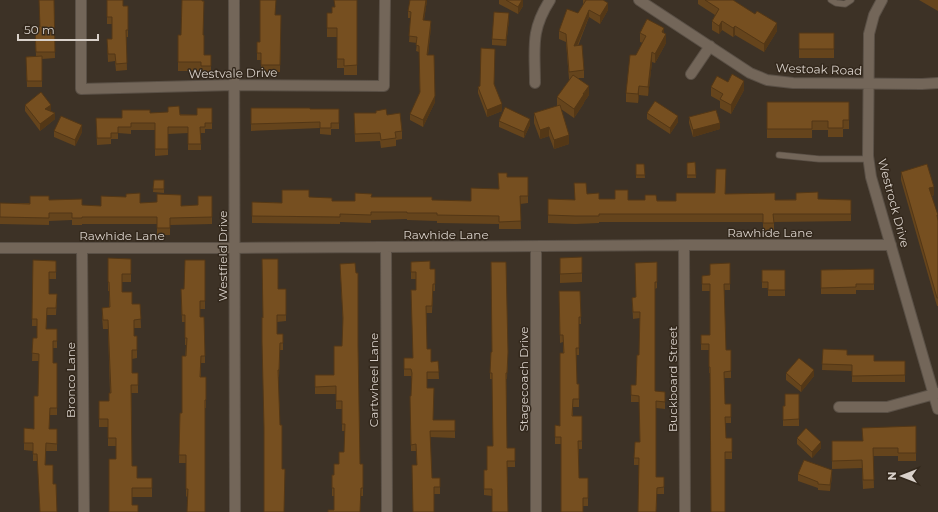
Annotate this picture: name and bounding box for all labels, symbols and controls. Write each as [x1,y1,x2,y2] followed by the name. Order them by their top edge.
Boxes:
[18,16,98,42] scale bar
[24,22,55,37] text: 50 m
[775,60,863,78] street label: Westoak Road
[188,65,278,81] street label: Westvale Drive
[875,157,913,249] street label: Westrock Drive
[215,211,230,301] street label: Westfield Drive
[727,225,813,240] street label: Rawhide Lane
[403,227,489,242] street label: Rawhide Lane
[79,228,165,243] street label: Rawhide Lane
[516,326,531,432] street label: Stagecoach Drive
[665,326,680,432] street label: Buckboard Street
[366,333,381,427] street label: Cartwheel Lane
[63,342,78,418] street label: Bronco Lane
[882,456,922,496] north arrow
[885,472,899,480] text: N

